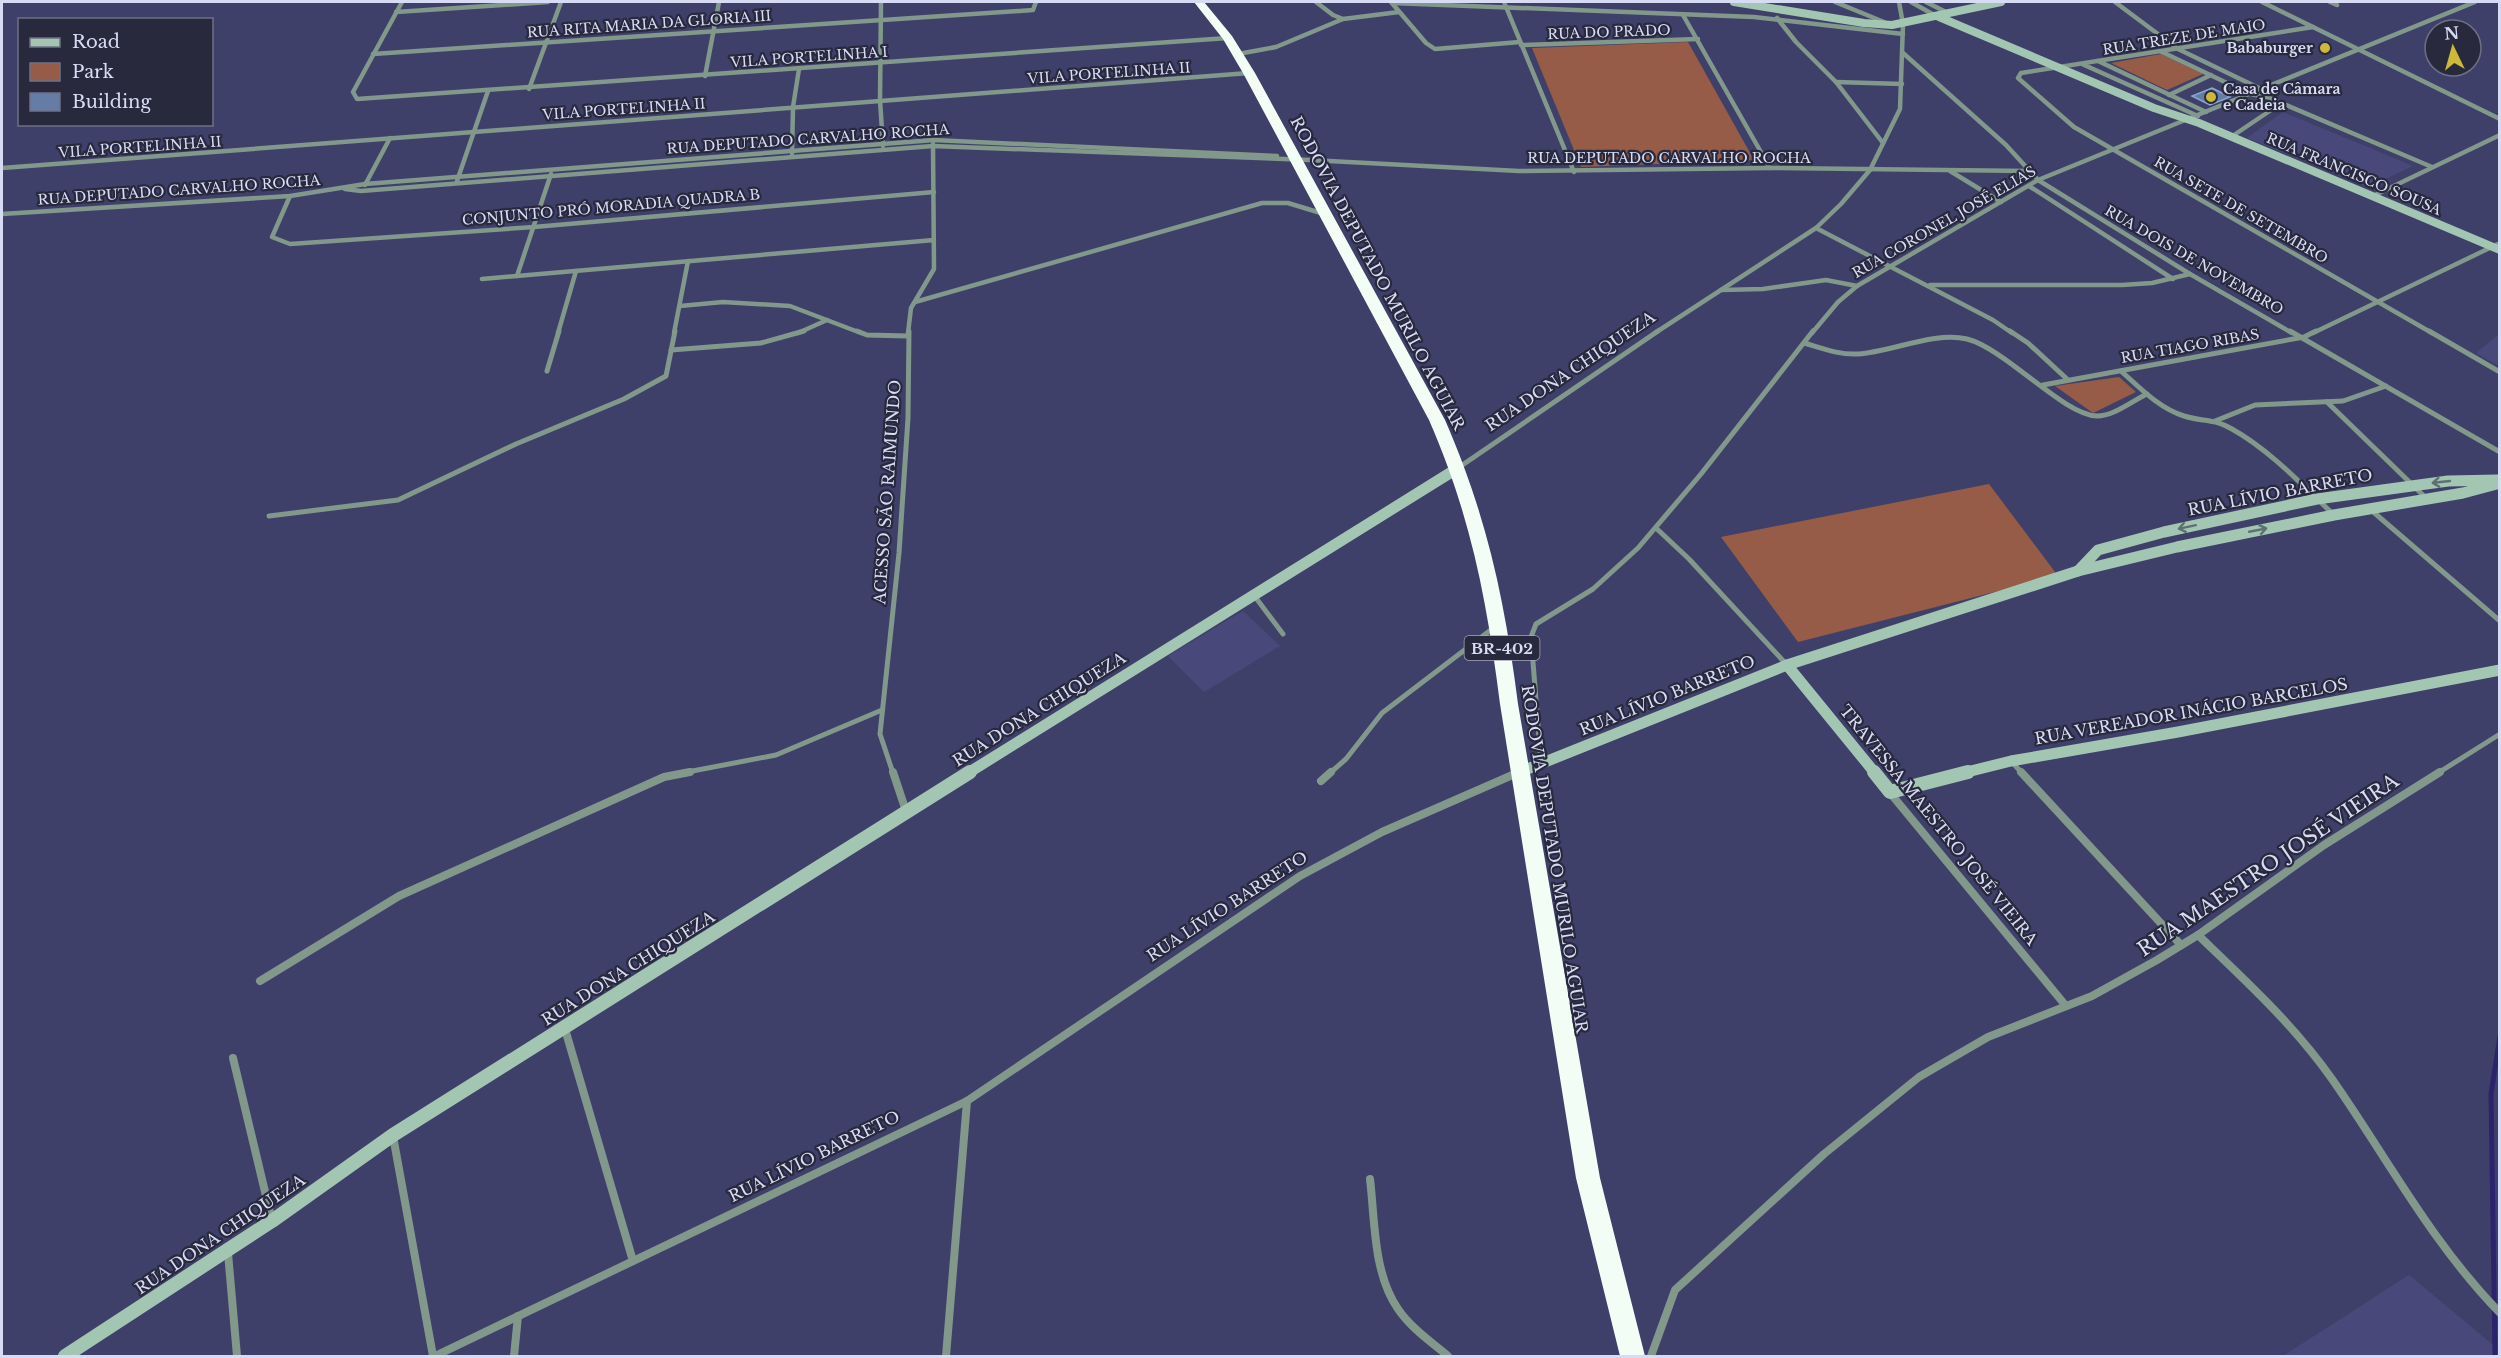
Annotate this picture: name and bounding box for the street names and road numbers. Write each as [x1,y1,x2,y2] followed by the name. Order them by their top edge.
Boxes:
[526,6,772,42] street label: RUA RITA MARIA DA GLORIA III
[2101,15,2267,59] street label: RUA TREZE DE MAIO
[1547,21,1671,43] street label: RUA DO PRADO
[729,43,888,72] street label: VILA PORTELINHA I
[1026,58,1191,88] street label: VILA PORTELINHA II
[541,94,706,124] street label: VILA PORTELINHA II
[1287,113,1470,434] street label: RODOVIA DEPUTADO MURILO AGUIAR
[666,120,950,158] street label: RUA DEPUTADO CARVALHO ROCHA
[2264,129,2444,219] street label: RUA FRANCISCO SOUSA
[57,132,222,162] street label: VILA PORTELINHA II
[1527,149,1811,167] street label: RUA DEPUTADO CARVALHO ROCHA
[2151,153,2331,267] street label: RUA SETE DE SETEMBRO
[1849,162,2039,282] street label: RUA CORONEL JOSÉ ELIAS
[37,171,321,209] street label: RUA DEPUTADO CARVALHO ROCHA
[461,185,761,229] street label: CONJUNTO PRÓ MORADIA QUADRA B
[2101,201,2287,319] street label: RUA DOIS DE NOVEMBRO
[1481,306,1659,435] street label: RUA DONA CHIQUEZA
[2119,325,2261,367] street label: RUA TIAGO RIBAS
[868,379,905,606] street label: ACESSO SÃO RAIMUNDO
[2186,464,2374,520] street label: RUA LÍVIO BARRETO
[1464,636,1540,660] road number: BR-402
[949,647,1130,771] street label: RUA DONA CHIQUEZA
[1576,651,1758,739] street label: RUA LÍVIO BARRETO
[2033,674,2349,748] street label: RUA VEREADOR INÁCIO BARCELOS
[1518,684,1593,1036] street label: RODOVIA DEPUTADO MURILO AGUIAR
[1836,701,2043,950] street label: TRAVESSA MAESTRO JOSÉ VIEIRA
[2132,767,2404,962] street label: RUA MAESTRO JOSÉ VIEIRA
[1143,846,1311,966] street label: RUA LÍVIO BARRETO
[538,906,719,1030] street label: RUA DONA CHIQUEZA
[725,1106,903,1206] street label: RUA LÍVIO BARRETO
[131,1169,309,1298] street label: RUA DONA CHIQUEZA

